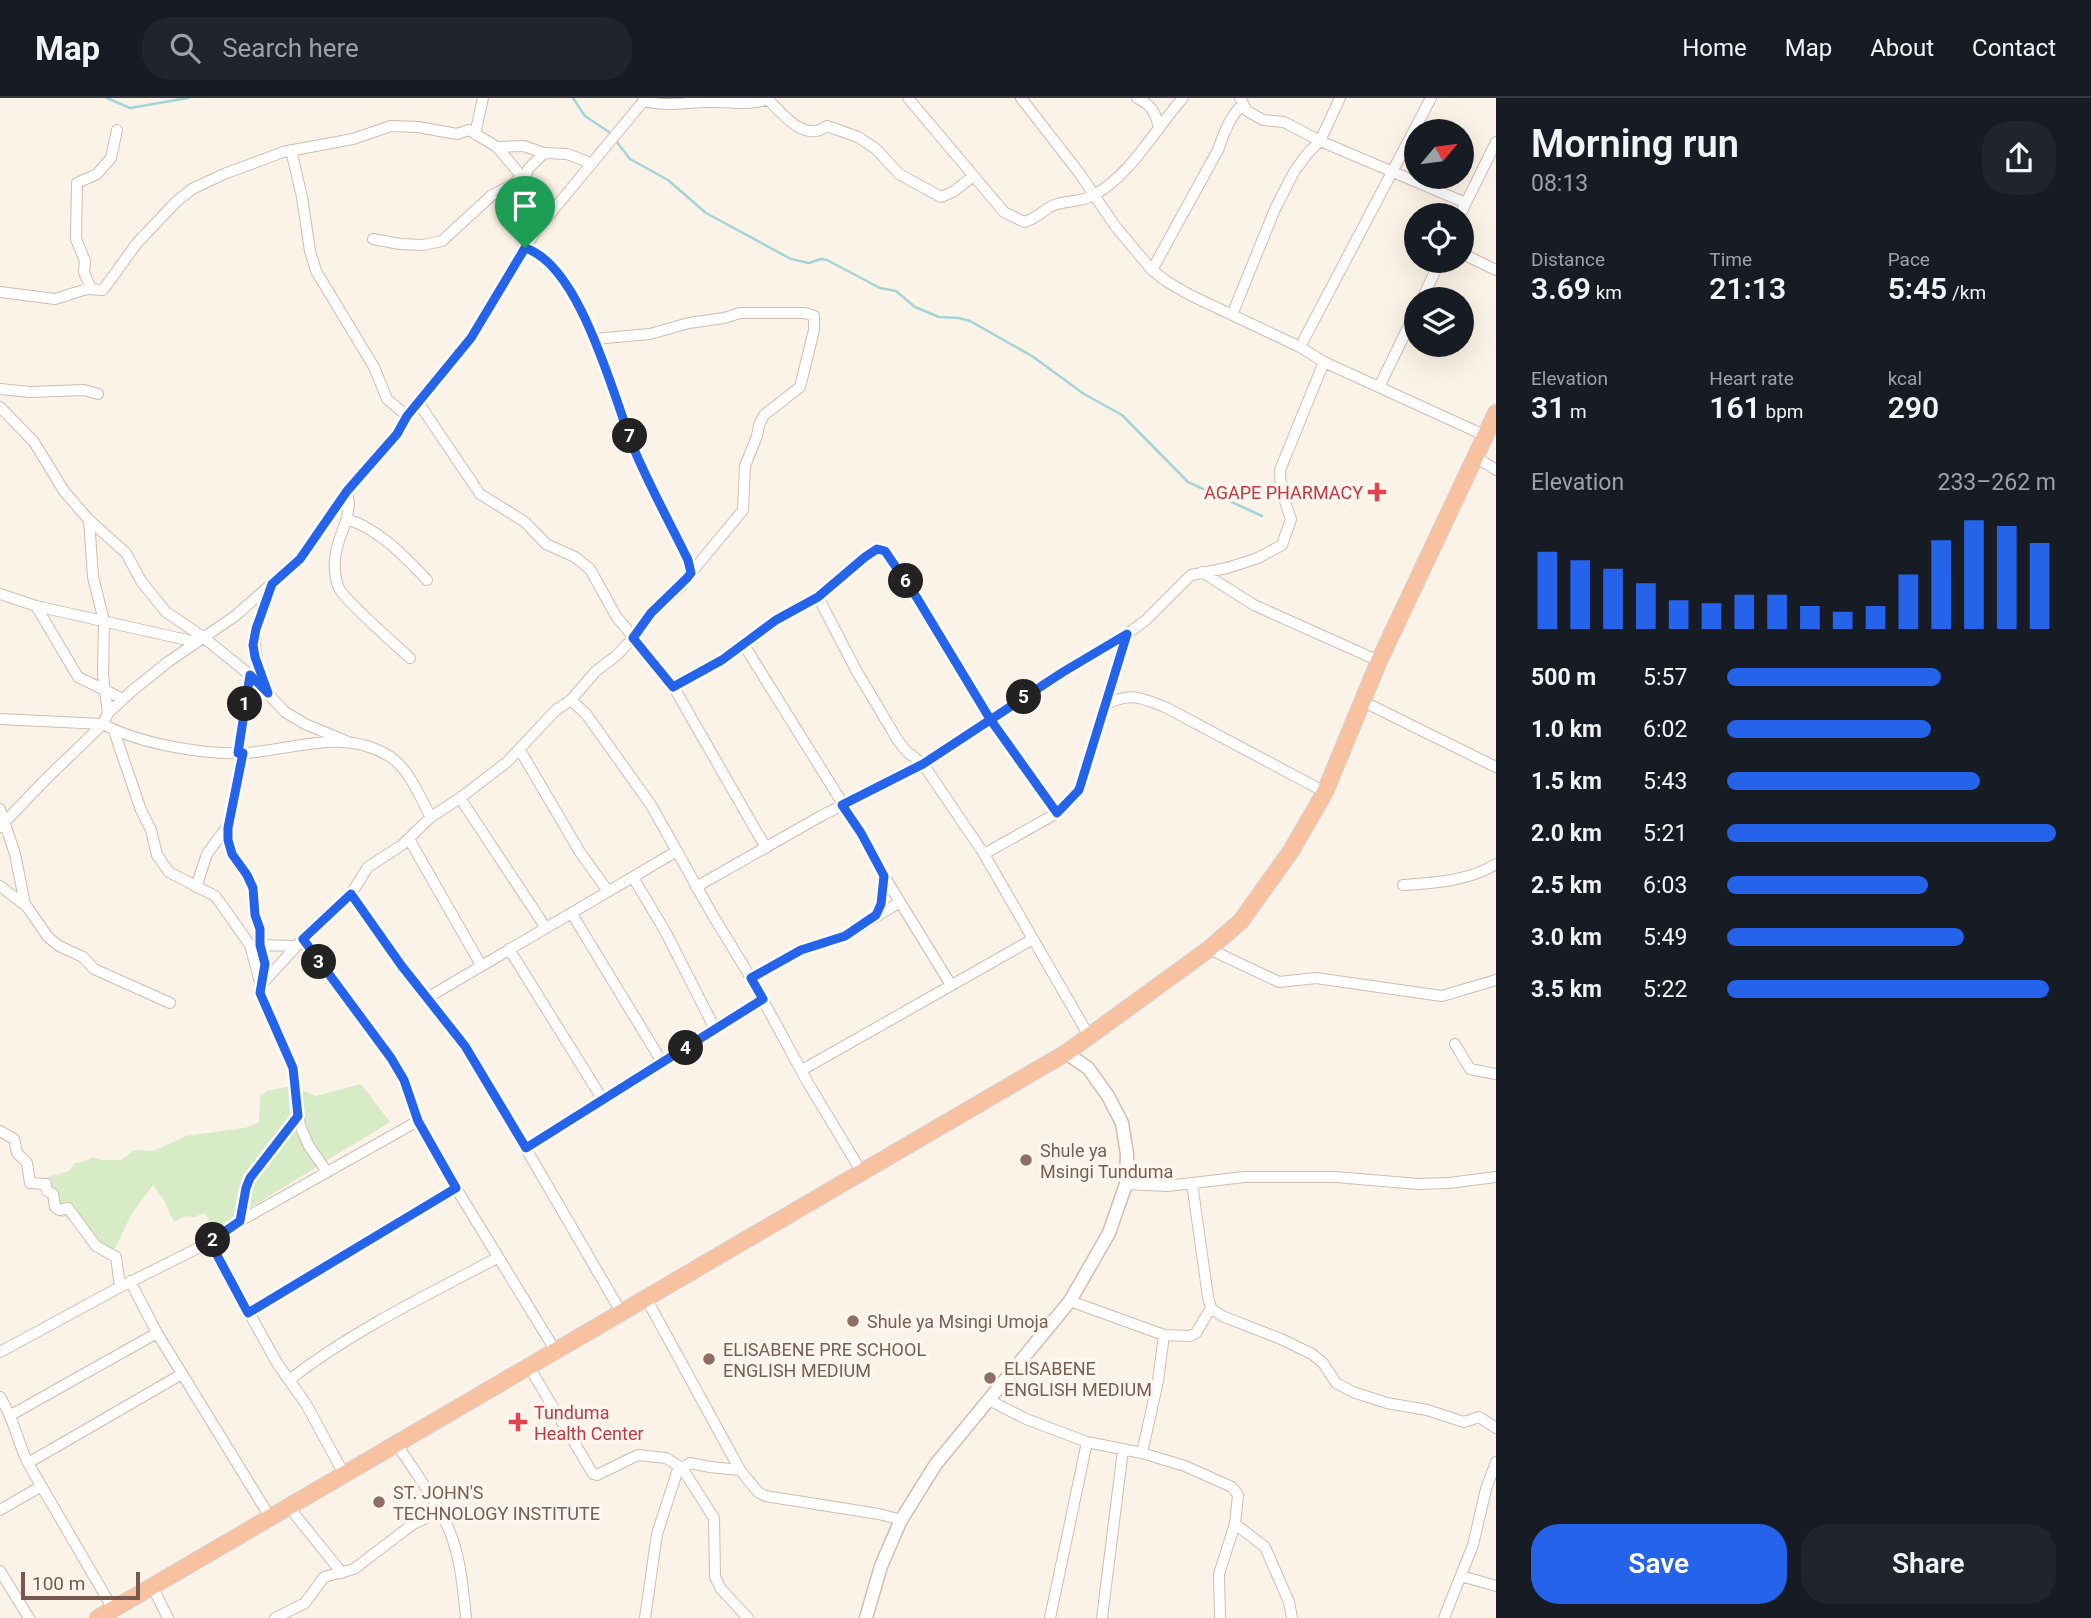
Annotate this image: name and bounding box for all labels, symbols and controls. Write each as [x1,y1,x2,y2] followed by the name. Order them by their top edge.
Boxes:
[142,17,632,80] search box
[35,29,100,68] text: Map
[166,29,204,67] icon: search
[222,33,359,63] text: Search here
[1682,34,1747,62] text: Home
[1785,34,1832,62] text: Map
[1870,34,1934,62] text: About
[1972,34,2056,62] text: Contact
[1404,119,1474,189] north arrow
[1404,119,1474,357] map controls
[1982,121,2056,195] button: share
[1531,122,1739,166] text: Morning run
[1531,170,1588,197] text: 08:13
[495,176,555,248] pin
[506,187,544,225] icon: arrive
[1404,203,1474,273] button: locate
[1531,248,1605,271] text: Distance
[1709,248,1752,271] text: Time
[1888,248,1930,271] text: Pace
[1531,271,1591,306] text: 3.69
[1709,271,1786,306] text: 21:13
[1888,271,1947,306] text: 5:45
[1591,281,1622,304] text: km
[1947,281,1986,304] text: /km
[1404,287,1474,357] button: layers
[1531,367,1608,390] text: Elevation
[1709,367,1794,390] text: Heart rate
[1888,367,1922,390] text: kcal
[1531,390,1565,425] text: 31
[1709,390,1761,425] text: 161
[1888,390,1939,425] text: 290
[1565,400,1587,423] text: m
[1761,400,1803,423] text: bpm
[612,418,648,454] pin: 7
[624,424,635,447] text: 7
[1531,469,1624,496] text: Elevation
[1937,469,2056,496] text: 233–262 m
[1204,482,1363,503] place label: AGAPE PHARMACY
[1369,484,1385,500] marker: AGAPE PHARMACY
[888,564,923,598] pin: 6
[900,569,911,592] text: 6
[1531,664,1596,691] text: 500 m
[1643,664,1687,691] text: 5:57
[1006,680,1042,714] pin: 5
[1018,685,1029,708] text: 5
[228,686,262,722] pin: 1
[239,692,250,715] text: 1
[1531,716,1602,743] text: 1.0 km
[1643,716,1687,743] text: 6:02
[1531,768,1602,795] text: 1.5 km
[1643,768,1687,795] text: 5:43
[1531,820,1602,847] text: 2.0 km
[1643,820,1687,847] text: 5:21
[1531,872,1602,899] text: 2.5 km
[1643,872,1687,899] text: 6:03
[1531,924,1602,951] text: 3.0 km
[1643,924,1687,951] text: 5:49
[302,944,336,980] pin: 3
[313,950,324,973] text: 3
[1531,976,1602,1003] text: 3.5 km
[1643,976,1687,1003] text: 5:22
[668,1030,704,1066] pin: 4
[680,1036,691,1059] text: 4
[1040,1140,1173,1182] place label: Shule ya Msingi Tunduma
[1018,1152,1034,1168] marker: Shule ya Msingi Tunduma
[196,1222,230,1258] pin: 2
[207,1228,218,1251] text: 2
[867,1311,1049,1332] place label: Shule ya Msingi Umoja
[845,1313,861,1329] marker: Shule ya Msingi Umoja
[723,1339,926,1381] place label: ELISABENE PRE SCHOOL ENGLISH MEDIUM
[701,1351,717,1367] marker: ELISABENE PRE SCHOOL ENGLISH MEDIUM
[1004,1358,1152,1400] place label: ELISABENE ENGLISH MEDIUM
[982,1370,998,1386] marker: ELISABENE ENGLISH MEDIUM
[534,1402,644,1444] place label: Tunduma Health Center
[508,1412,528,1432] marker: Tunduma Health Center
[393,1482,600,1524] place label: ST. JOHN'S TECHNOLOGY INSTITUTE
[371,1494,387,1510] marker: ST. JOHN'S TECHNOLOGY INSTITUTE
[1531,1524,1787,1604] button: Save
[1801,1524,2056,1604] button: Share
[21,1569,140,1601] scale bar
[32,1572,85,1595] text: 100 m

